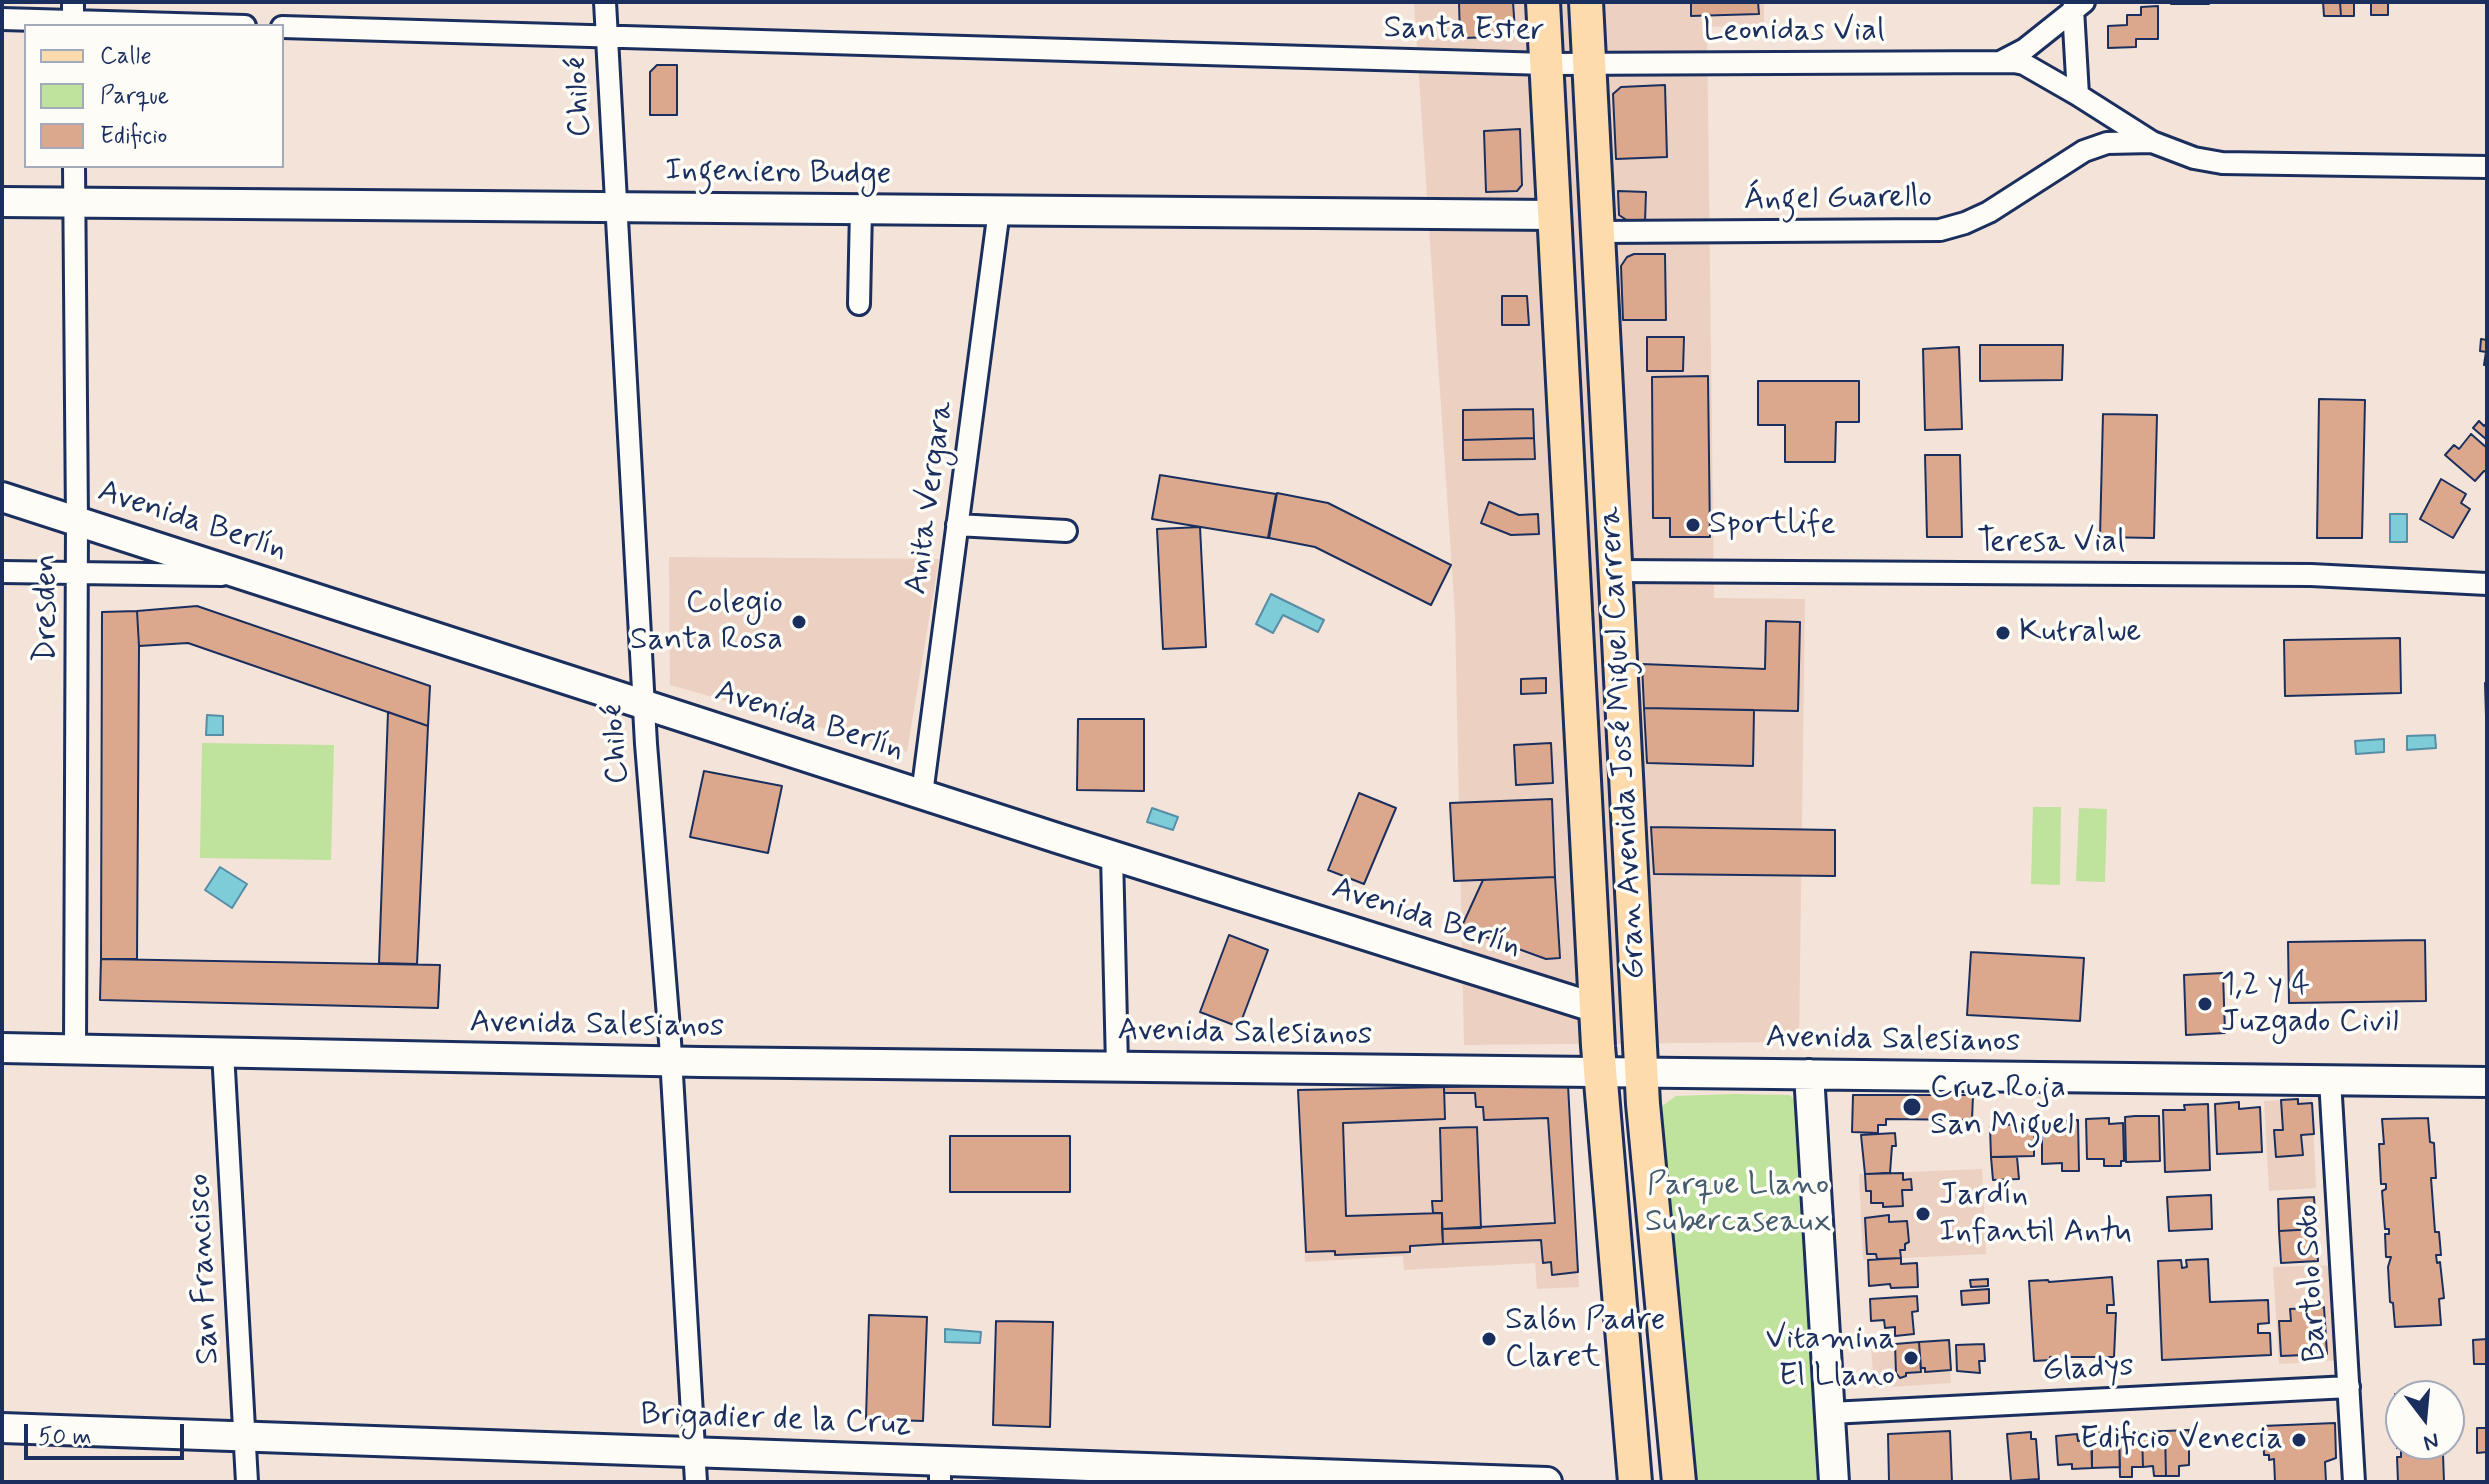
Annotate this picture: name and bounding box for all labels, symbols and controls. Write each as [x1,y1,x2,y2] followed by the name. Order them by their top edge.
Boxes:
[1383,10,1545,52] street label: Santa Ester
[1703,13,1885,51] street label: Leonidas Vial
[24,24,284,168] legend
[100,41,152,72] text: Calle
[559,56,601,138] street label: Chiloé
[100,81,169,112] text: Parque
[100,121,167,152] text: Edificio
[664,153,892,195] street label: Ingeniero Budge
[1744,179,1932,221] street label: Ángel Guarello
[898,399,964,597] street label: Anita Vergara
[93,473,291,571] street label: Avenida Berlín
[1592,506,1656,980] street label: Gran Avenida José Miguel Carrera
[1709,506,1836,544] place label: Sportlife
[1684,516,1702,534] marker: Sportlife
[1977,524,2125,562] street label: Teresa Vial
[28,554,66,662] street label: Dresden
[630,585,783,660] place label: Colegio Santa Rosa
[790,613,808,631] marker: Colegio Santa Rosa
[2019,614,2141,652] place label: Kutralwe
[1994,624,2012,642] marker: Kutralwe
[710,673,908,771] street label: Avenida Berlín
[595,703,639,785] street label: Chiloé
[1327,870,1525,968] street label: Avenida Berlín
[2221,967,2399,1042] place label: 1,2 y 4 Juzgado Civil
[2196,995,2214,1013] marker: 1,2 y 4 Juzgado Civil
[469,1005,725,1047] street label: Avenida Salesianos
[1117,1013,1373,1055] street label: Avenida Salesianos
[1765,1020,2021,1062] street label: Avenida Salesianos
[1930,1070,2074,1145] place label: Cruz Roja San Miguel
[1901,1096,1923,1118] marker: Cruz Roja San Miguel
[1645,1167,1831,1242] park label: Parque Llano Subercaseaux
[181,1172,229,1366] street label: San Francisco
[1939,1177,2131,1252] place label: Jardín Infantil Antu
[2290,1203,2336,1363] street label: Bartolo Soto
[1914,1205,1932,1223] marker: Jardín Infantil Antu
[1505,1302,1665,1377] place label: Salón Padre Claret
[1765,1321,1895,1396] place label: Vitamina El Llano
[1480,1330,1498,1348] marker: Salón Padre Claret
[2041,1348,2135,1392] street label: Gladys
[1902,1349,1920,1367] marker: Vitamina El Llano
[2385,1380,2465,1460] north arrow
[640,1397,912,1445] street label: Brigadier de la Cruz
[28,1408,188,1458] scale bar
[2080,1421,2283,1459] place label: Edificio Venecia
[38,1422,92,1453] text: 50 m
[2420,1426,2442,1457] text: N
[2290,1431,2308,1449] marker: Edificio Venecia

